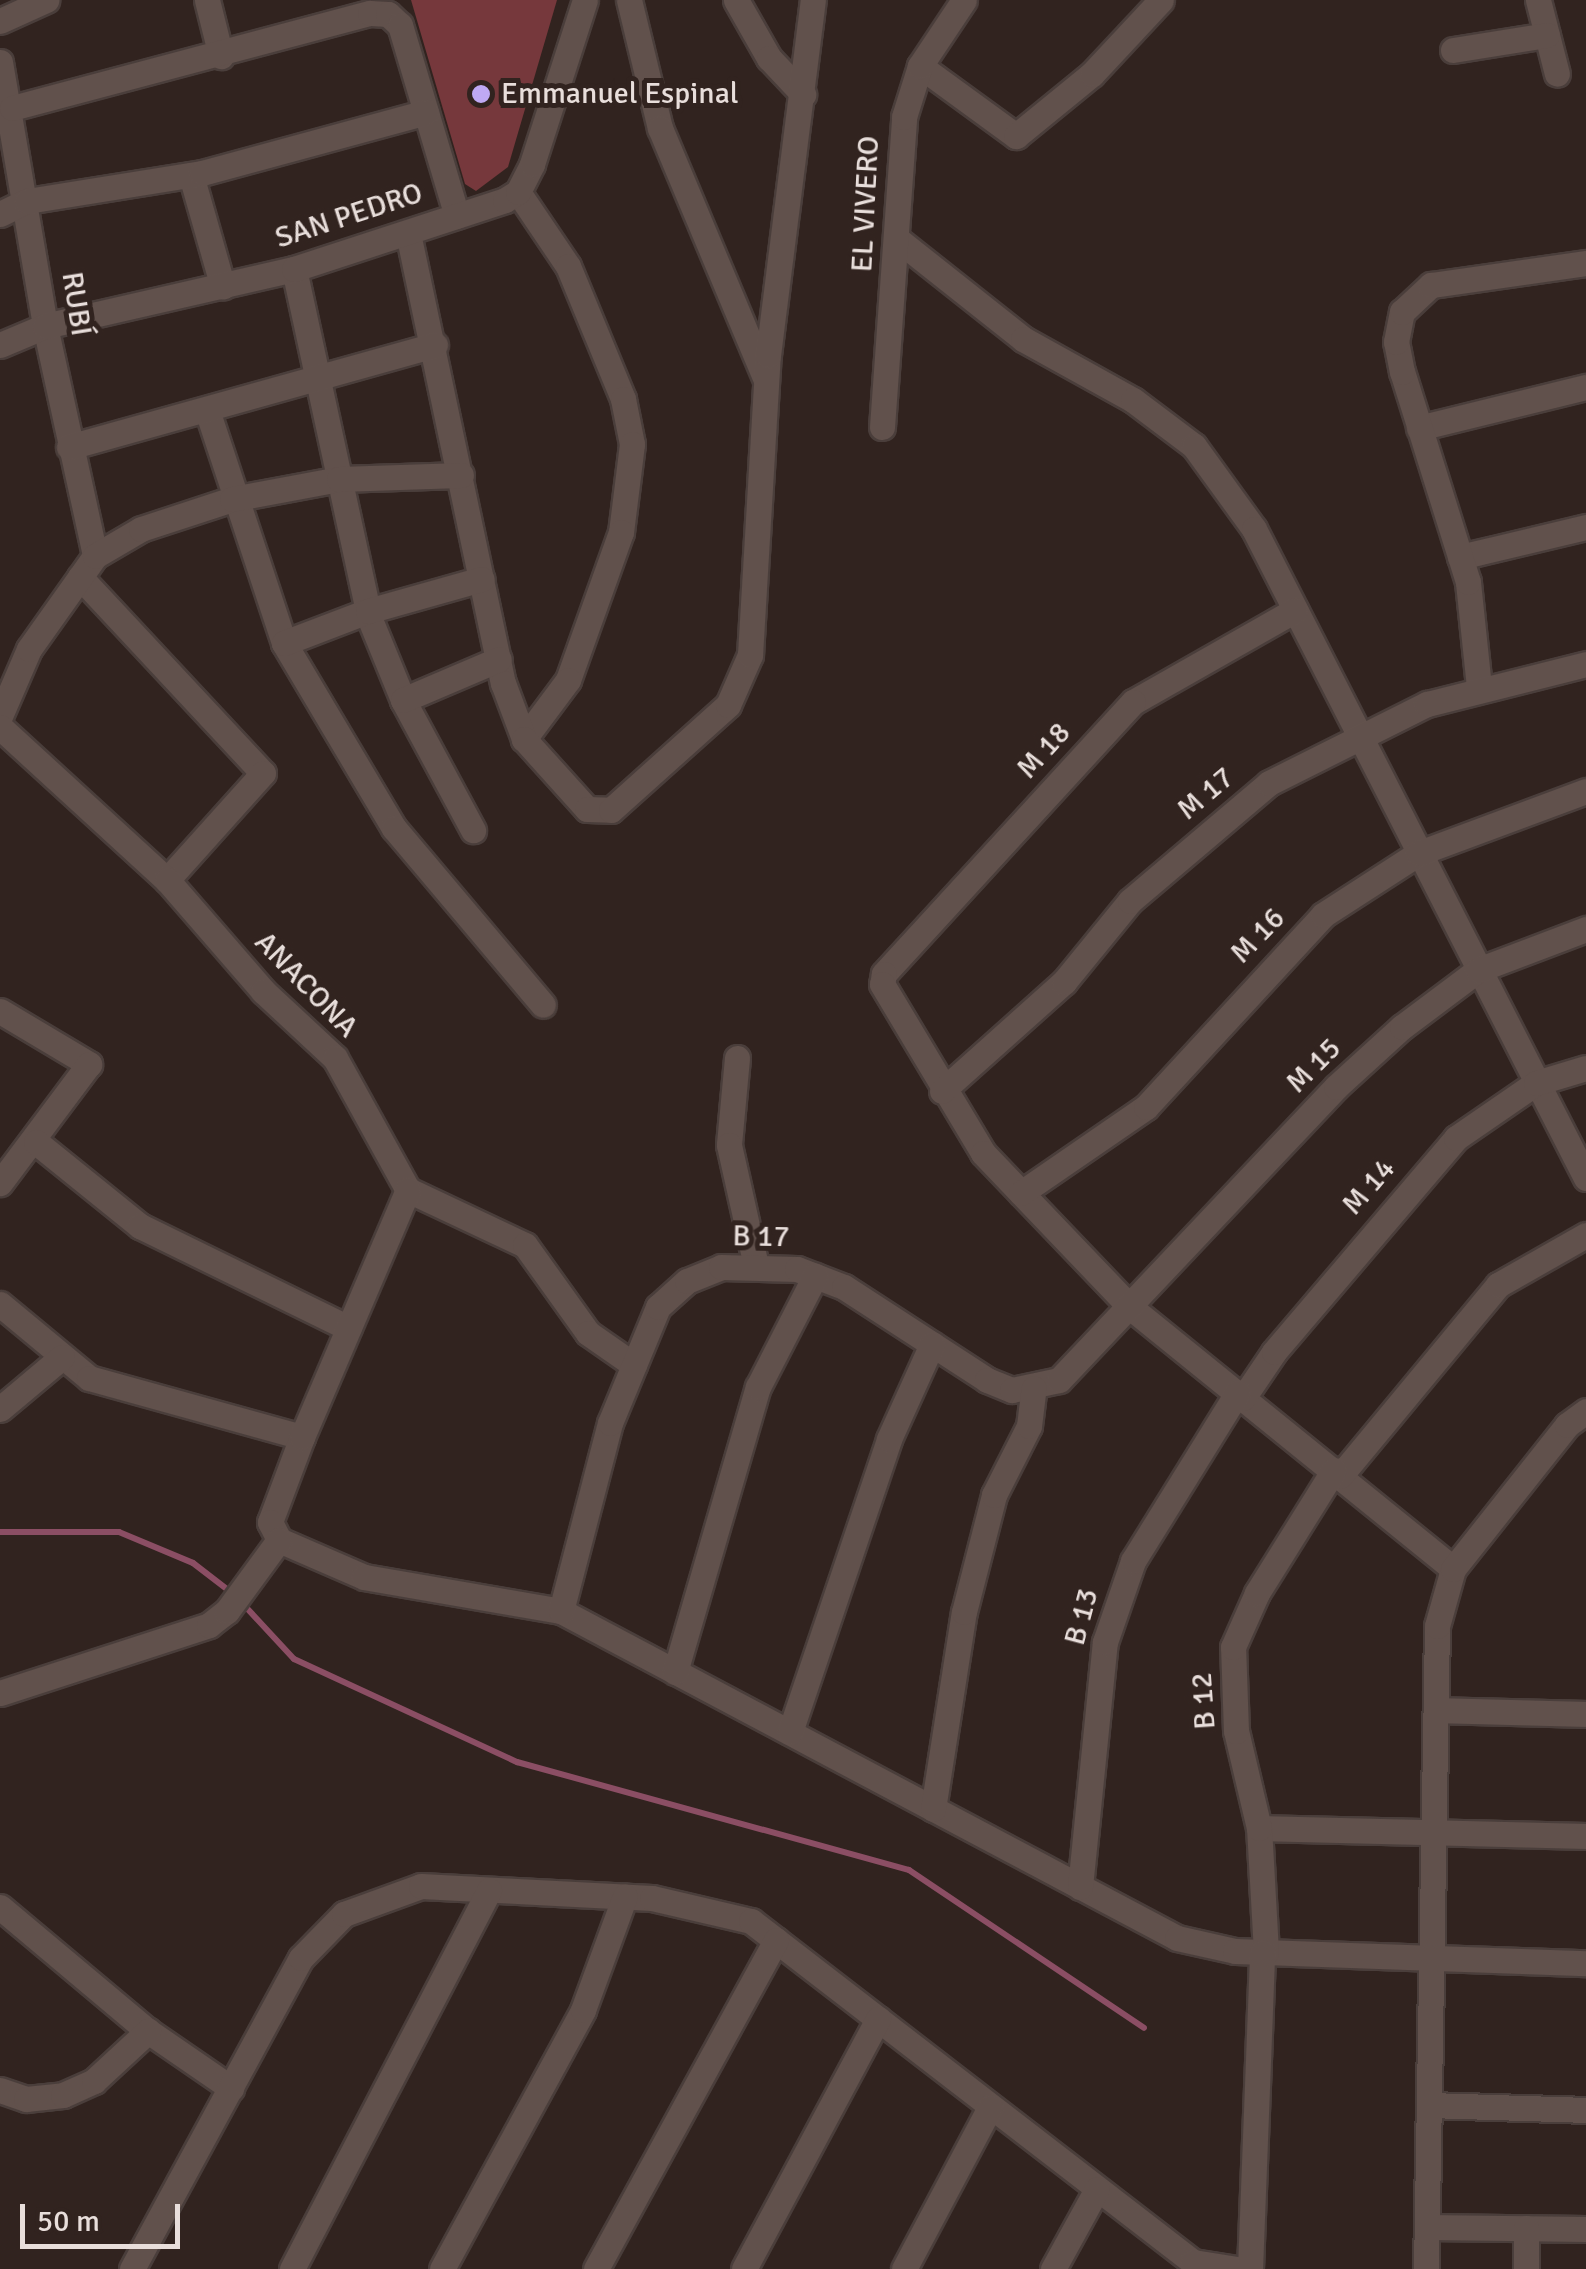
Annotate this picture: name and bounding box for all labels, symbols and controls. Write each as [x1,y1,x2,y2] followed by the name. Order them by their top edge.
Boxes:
[501,76,739,112] place label: Emmanuel Espinal
[470,83,492,105] marker: Emmanuel Espinal
[844,135,888,273] street label: EL VIVERO
[271,175,427,257] street label: SAN PEDRO
[53,269,99,339] street label: RUBÍ
[1009,715,1079,787] street label: M 18
[1170,760,1242,828] street label: M 17
[1223,901,1293,971] street label: M 16
[247,925,365,1045] street label: ANACONA
[1279,1031,1349,1101] street label: M 15
[1335,1151,1403,1223] street label: M 14
[732,1219,790,1255] street label: B 17
[1057,1585,1107,1649] street label: B 13
[1184,1671,1224,1731] street label: B 12
[25,2184,185,2246] scale bar
[37,2203,100,2240] text: 50 m

